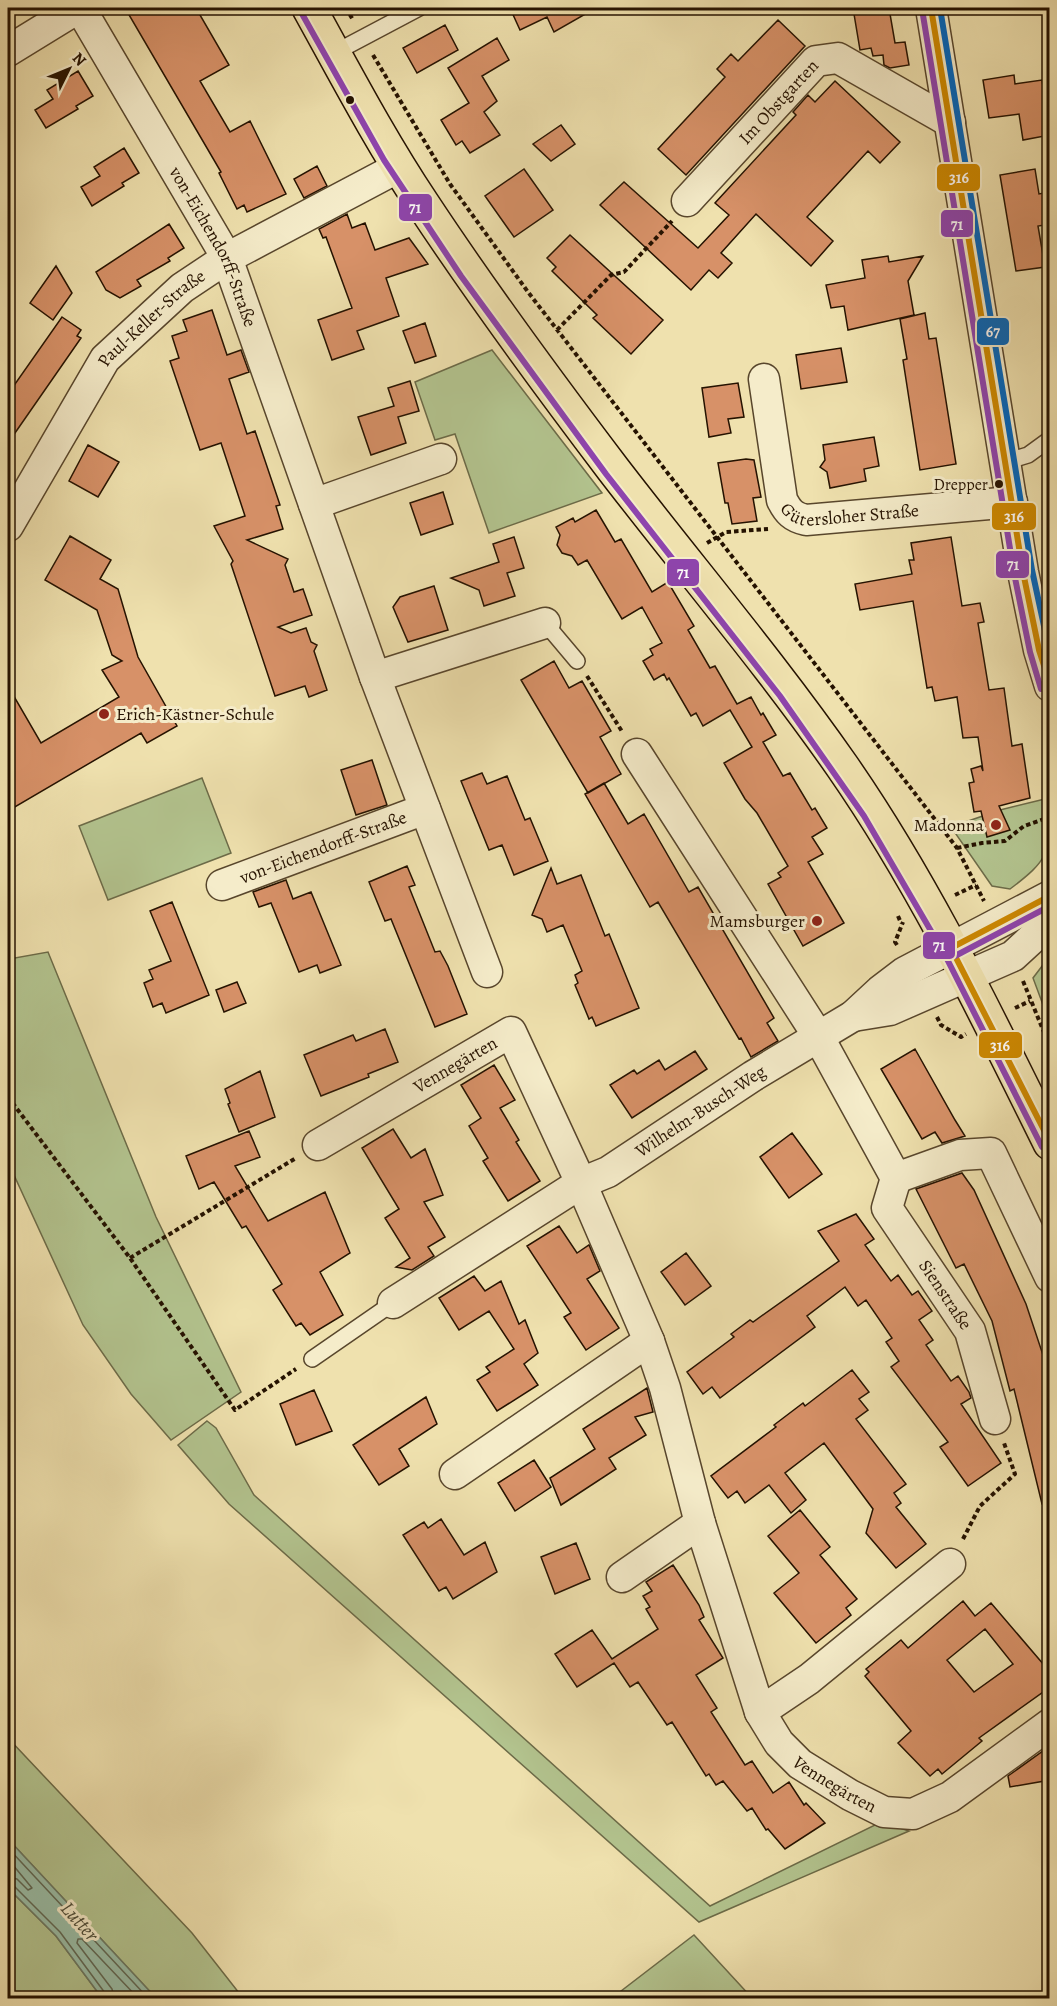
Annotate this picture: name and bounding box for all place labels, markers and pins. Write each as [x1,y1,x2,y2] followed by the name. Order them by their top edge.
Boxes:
[344,94,356,106] unlabelled marker
[933,474,988,496] place label: Drepper
[993,478,1005,490] marker: Drepper
[116,702,274,726] place label: Erich-Kästner-Schule
[97,707,111,721] marker: Erich-Kästner-Schule
[914,813,985,837] place label: Madonna
[989,818,1003,832] marker: Madonna
[710,909,805,933] place label: Mamsburger
[810,914,824,928] marker: Mamsburger

